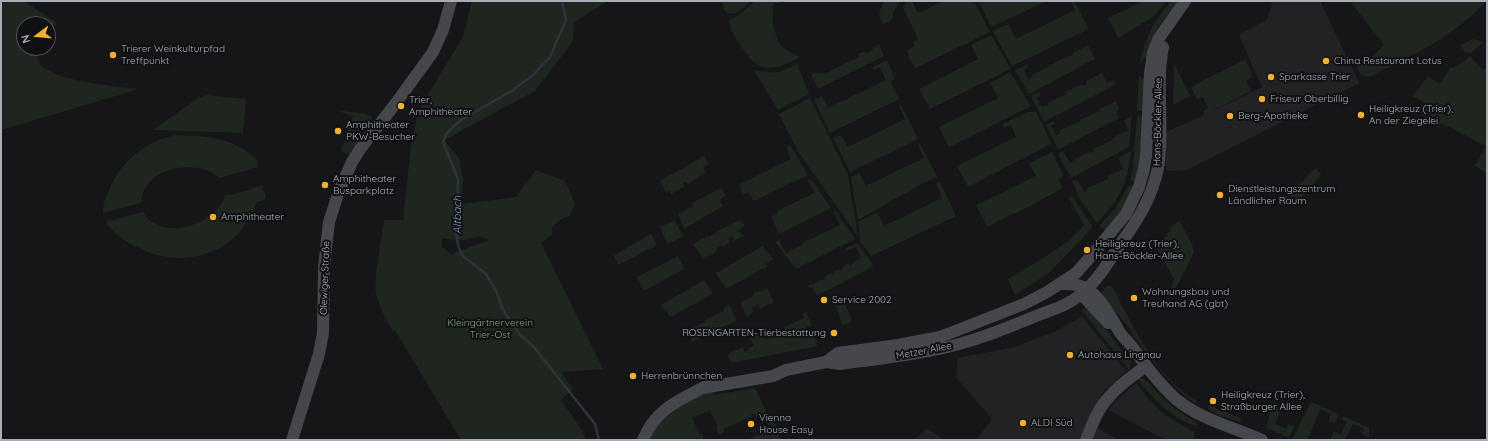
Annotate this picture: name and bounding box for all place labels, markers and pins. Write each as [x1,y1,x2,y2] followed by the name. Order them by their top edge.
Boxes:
[121,43,225,66] place label: Trierer Weinkulturpfad Treffpunkt
[108,50,118,60] marker: Trierer Weinkulturpfad Treffpunkt
[1334,55,1442,67] place label: China Restaurant Lotus
[1321,56,1331,66] marker: China Restaurant Lotus
[1279,71,1351,83] place label: Sparkasse Trier
[1266,72,1276,82] marker: Sparkasse Trier
[1270,93,1349,105] place label: Friseur Oberbillig
[409,94,472,118] place label: Trier, Amphitheater
[1257,94,1267,104] marker: Friseur Oberbillig
[396,101,406,111] marker: Trier, Amphitheater
[1369,103,1453,126] place label: Heiligkreuz (Trier), An der Ziegelei
[1238,110,1308,122] place label: Berg-Apotheke
[1356,110,1366,120] marker: Heiligkreuz (Trier), An der Ziegelei
[1225,111,1235,121] marker: Berg-Apotheke
[346,119,415,142] place label: Amphitheater PKW-Besucher
[333,126,343,136] marker: Amphitheater PKW-Besucher
[333,173,396,196] place label: Amphitheater Busparkplatz
[320,180,330,190] marker: Amphitheater Busparkplatz
[1228,183,1335,206] place label: Dienstleistungszentrum Ländlicher Raum
[1215,190,1225,200] marker: Dienstleistungszentrum Ländlicher Raum
[221,211,284,223] place label: Amphitheater
[208,212,218,222] marker: Amphitheater
[1095,238,1184,262] place label: Heiligkreuz (Trier), Hans-Böckler-Allee
[1082,245,1092,255] marker: Heiligkreuz (Trier), Hans-Böckler-Allee
[1142,286,1229,310] place label: Wohnungsbau und Treuhand AG (gbt)
[1129,293,1139,303] marker: Wohnungsbau und Treuhand AG (gbt)
[832,294,892,306] place label: Service 2002
[819,295,829,305] marker: Service 2002
[682,327,826,339] place label: ROSENGARTEN-Tierbestattung
[829,328,839,338] marker: ROSENGARTEN-Tierbestattung
[1078,349,1161,361] place label: Autohaus Lingnau
[1065,350,1075,360] marker: Autohaus Lingnau
[641,370,722,382] place label: Herrenbrünnchen
[628,371,638,381] marker: Herrenbrünnchen
[1221,389,1305,412] place label: Heiligkreuz (Trier), Straßburger Allee
[1208,396,1218,406] marker: Heiligkreuz (Trier), Straßburger Allee
[759,412,813,436] place label: Vienna House Easy
[1031,417,1073,429] place label: ALDI Süd
[1018,418,1028,428] marker: ALDI Süd
[746,419,756,429] marker: Vienna House Easy

